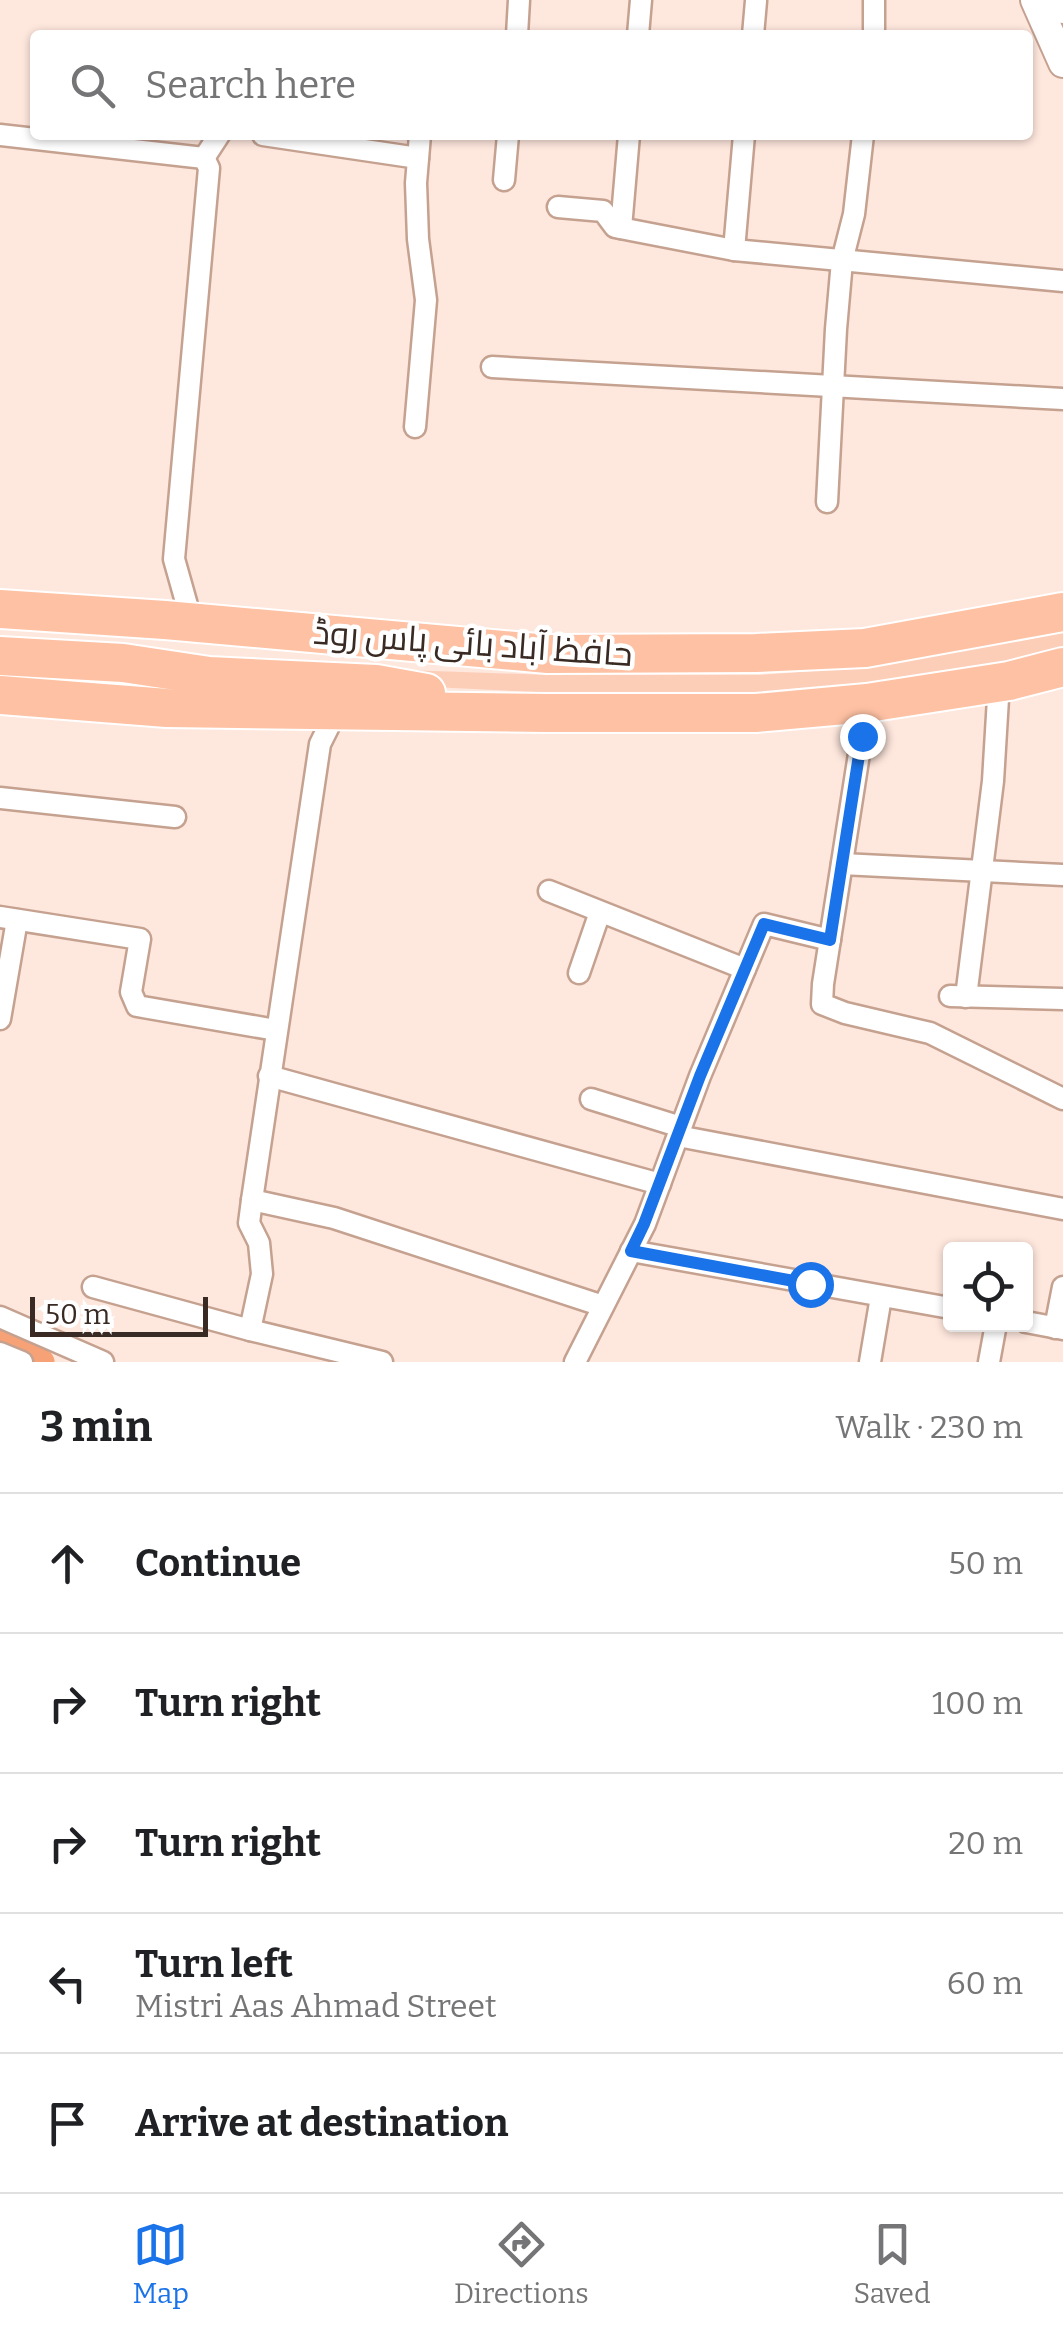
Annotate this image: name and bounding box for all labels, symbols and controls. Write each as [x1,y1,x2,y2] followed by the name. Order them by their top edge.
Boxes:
[30,30,1033,140] search box
[65,58,120,113] icon: search
[145,62,356,108] text: Search here
[312,611,634,677] street label: حافظ آباد بائی پاس روڈ
[840,714,886,760] route end
[943,1242,1033,1332] map controls
[943,1242,1033,1332] button: locate
[788,1262,834,1308] route start
[30,1292,208,1336] scale bar
[45,1298,110,1331] text: 50 m
[40,1402,152,1452] text: 3 min
[835,1408,1023,1446] text: Walk · 230 m
[40,1536,95,1591] icon: ahead
[135,1540,301,1586] text: Continue
[948,1544,1023,1582] text: 50 m
[40,1676,95,1731] icon: right
[135,1680,321,1726] text: Turn right
[932,1684,1023,1722] text: 100 m
[40,1816,95,1871] icon: right
[135,1820,321,1866] text: Turn right
[948,1824,1023,1862] text: 20 m
[135,1941,293,1987] text: Turn left
[40,1956,95,2011] icon: left
[947,1964,1023,2002] text: 60 m
[135,1987,497,2025] text: Mistri Aas Ahmad Street
[40,2096,95,2151] icon: arrive
[135,2100,508,2146] text: Arrive at destination
[132,2217,189,2310] tab: Map
[454,2217,589,2310] tab: Directions
[854,2217,931,2310] tab: Saved

